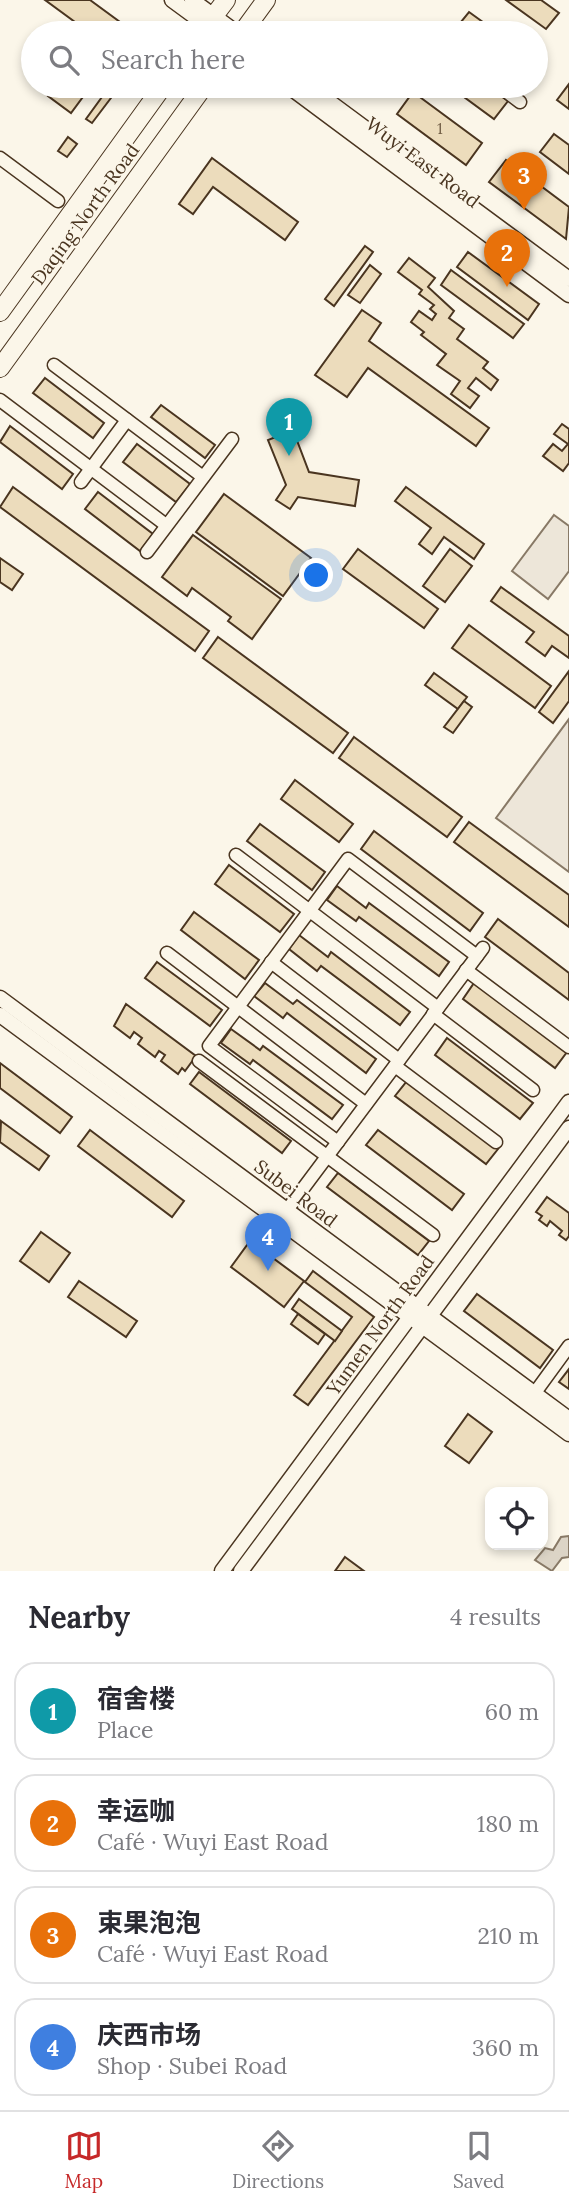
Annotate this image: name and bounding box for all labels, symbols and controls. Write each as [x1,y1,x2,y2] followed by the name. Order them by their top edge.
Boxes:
[21,21,548,98] search box
[45,41,83,79] icon: search
[101,43,245,76] text: Search here
[361,111,485,213] street label: Wuyi East Road
[437,118,443,138] house number: 1
[26,139,144,289] street label: Daqing North Road
[501,152,547,210] pin: 3
[484,229,530,287] pin: 2
[266,398,312,456] pin: 1
[299,558,333,592] your location
[250,1154,342,1232] street label: Subei Road
[245,1213,291,1271] pin: 4
[320,1250,439,1401] street label: Yumen North Road
[485,1487,548,1550] map controls
[485,1487,548,1550] button: locate
[28,1598,130,1636] text: Nearby
[450,1602,541,1631] text: 4 results
[97,1682,175,1715] text: 宿舍楼
[48,1697,58,1726] text: 1
[485,1697,539,1726] text: 60 m
[97,1715,154,1744] text: Place
[97,1794,175,1827] text: 幸运咖
[47,1809,59,1838] text: 2
[477,1809,539,1838] text: 180 m
[97,1827,328,1856] text: Café · Wuyi East Road
[97,1906,201,1939] text: 束果泡泡
[47,1921,59,1950] text: 3
[477,1921,539,1950] text: 210 m
[97,1939,328,1968] text: Café · Wuyi East Road
[97,2018,201,2051] text: 庆西市场
[47,2033,59,2062] text: 4
[472,2033,539,2062] text: 360 m
[97,2051,287,2080] text: Shop · Subei Road
[65,2127,103,2193] tab: Map
[232,2127,324,2193] tab: Directions
[453,2127,504,2193] tab: Saved

